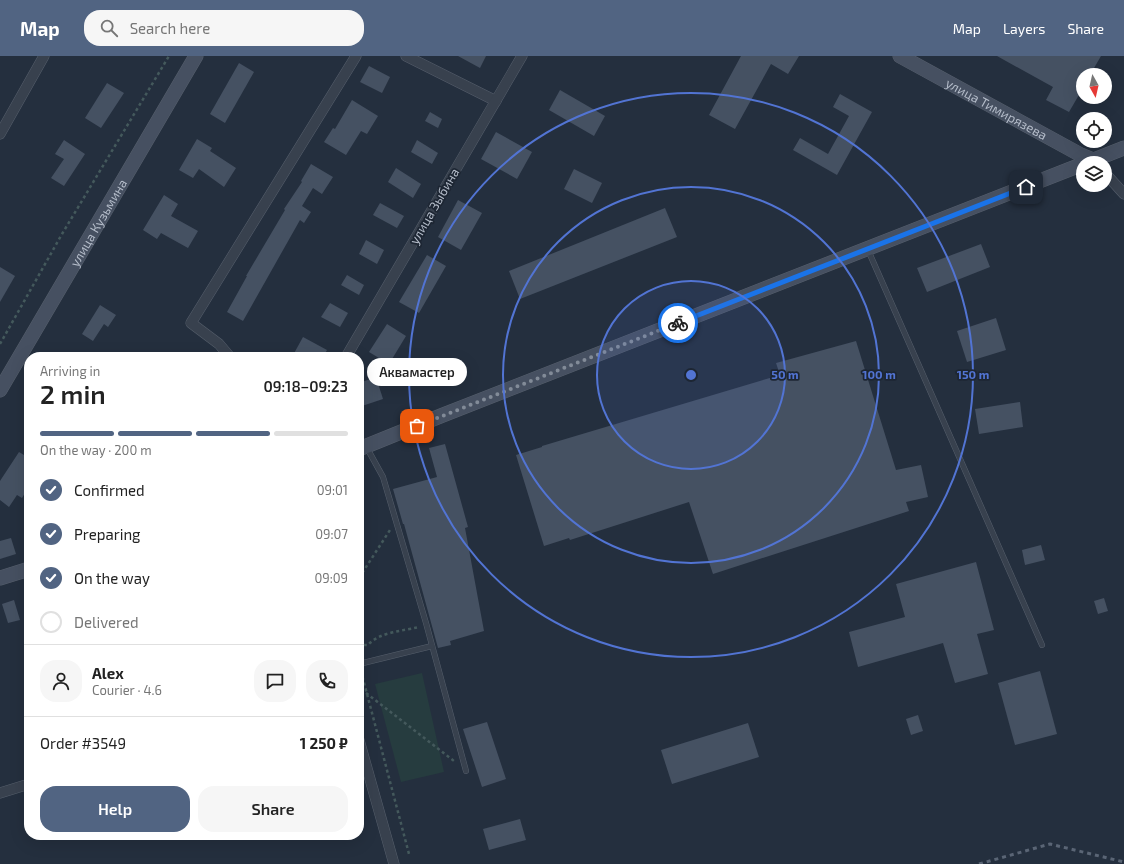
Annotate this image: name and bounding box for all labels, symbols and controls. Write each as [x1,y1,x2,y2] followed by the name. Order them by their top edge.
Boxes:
[84,10,364,46] search box
[20,17,60,40] text: Map
[98,17,120,39] icon: search
[130,19,210,37] text: Search here
[953,20,981,37] text: Map
[1003,20,1045,37] text: Layers
[1067,20,1104,37] text: Share
[1076,68,1112,104] north arrow
[1076,68,1112,192] map controls
[943,75,1050,143] street label: улица Тимирязева
[1076,112,1112,148] button: locate
[1076,156,1112,192] button: layers
[406,165,462,247] street label: улица Зыбина
[1009,170,1043,204] pin
[66,176,130,269] street label: улица Кузьмина
[1015,176,1037,198] icon: home
[658,303,698,343] courier
[667,312,689,334] icon: bike
[367,358,467,386] callout: Аквамастер
[40,363,100,379] text: Arriving in
[379,364,455,380] text: Аквамастер
[771,367,799,381] text: 50 m
[862,367,896,381] text: 100 m
[957,367,989,381] text: 150 m
[684,368,698,382] centre of rings
[263,377,348,395] text: 09:18–09:23
[40,378,106,409] text: 2 min
[400,409,434,443] pin
[406,415,428,437] icon: bag
[40,442,152,458] text: On the way · 200 m
[40,479,62,501] icon: check
[74,481,145,499] text: Confirmed
[317,482,348,498] text: 09:01
[40,523,62,545] icon: check
[74,525,140,543] text: Preparing
[315,526,348,542] text: 09:07
[40,567,62,589] icon: check
[74,569,150,587] text: On the way
[314,570,348,586] text: 09:09
[74,613,139,631] text: Delivered
[40,660,82,702] button: person
[254,660,296,702] button: chat
[306,660,348,702] button: phone
[92,664,124,682] text: Alex
[92,682,162,698] text: Courier · 4.6
[40,734,126,752] text: Order #3549
[300,734,348,752] text: 1 250 ₽
[40,786,190,832] button: Help
[198,786,348,832] button: Share

